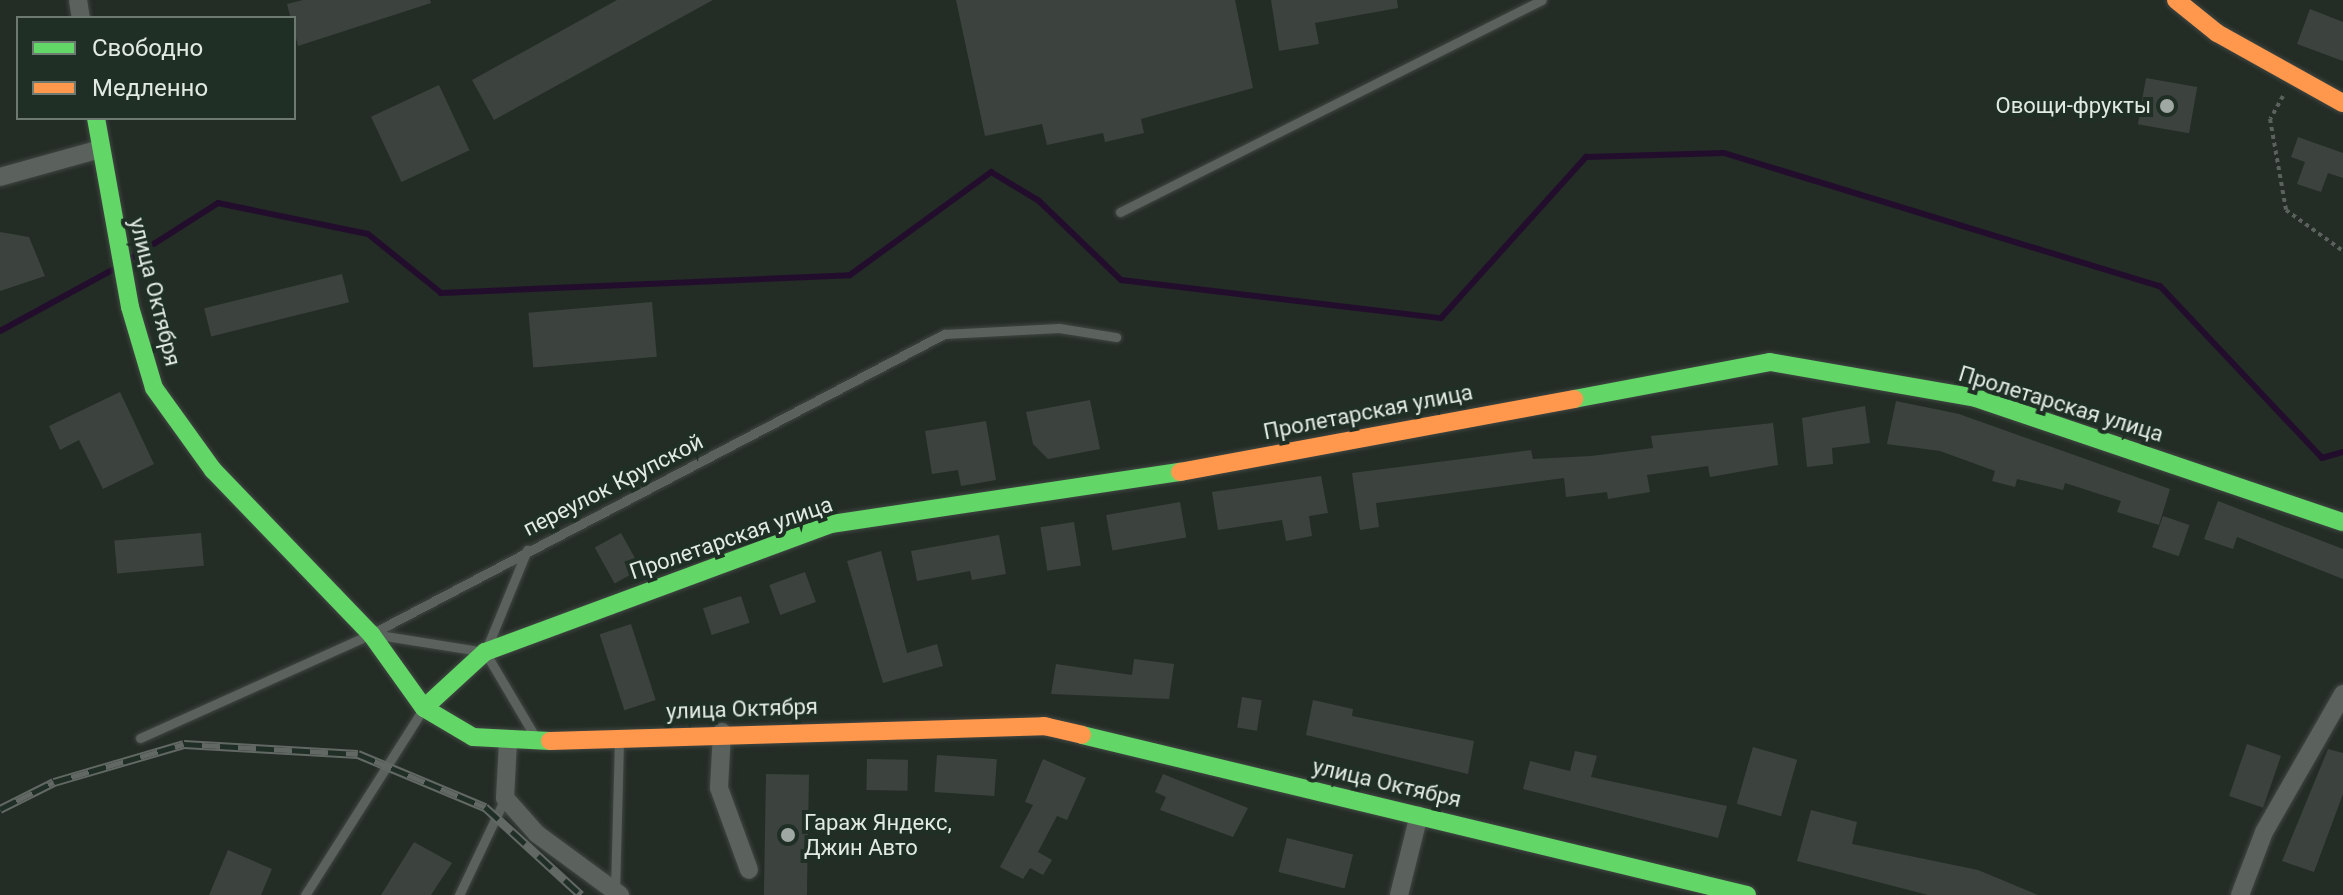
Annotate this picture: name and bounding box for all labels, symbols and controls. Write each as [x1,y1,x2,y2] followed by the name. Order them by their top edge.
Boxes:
[16,16,296,120] legend
[92,34,203,62] text: Свободно
[92,74,208,102] text: Медленно
[1996,93,2151,119] place label: Овощи-фрукты
[2158,97,2176,115] marker: Овощи-фрукты
[124,215,186,369] street label: улица Октября
[1955,360,2167,448] street label: Пролетарская улица
[1261,379,1475,445] street label: Пролетарская улица
[519,428,707,542] street label: переулок Крупской
[626,491,836,585] street label: Пролетарская улица
[666,693,818,725] street label: улица Октября
[1310,753,1464,813] street label: улица Октября
[804,809,952,860] place label: Гараж Яндекс, Джин Авто
[779,826,797,844] marker: Гараж Яндекс, Джин Авто

